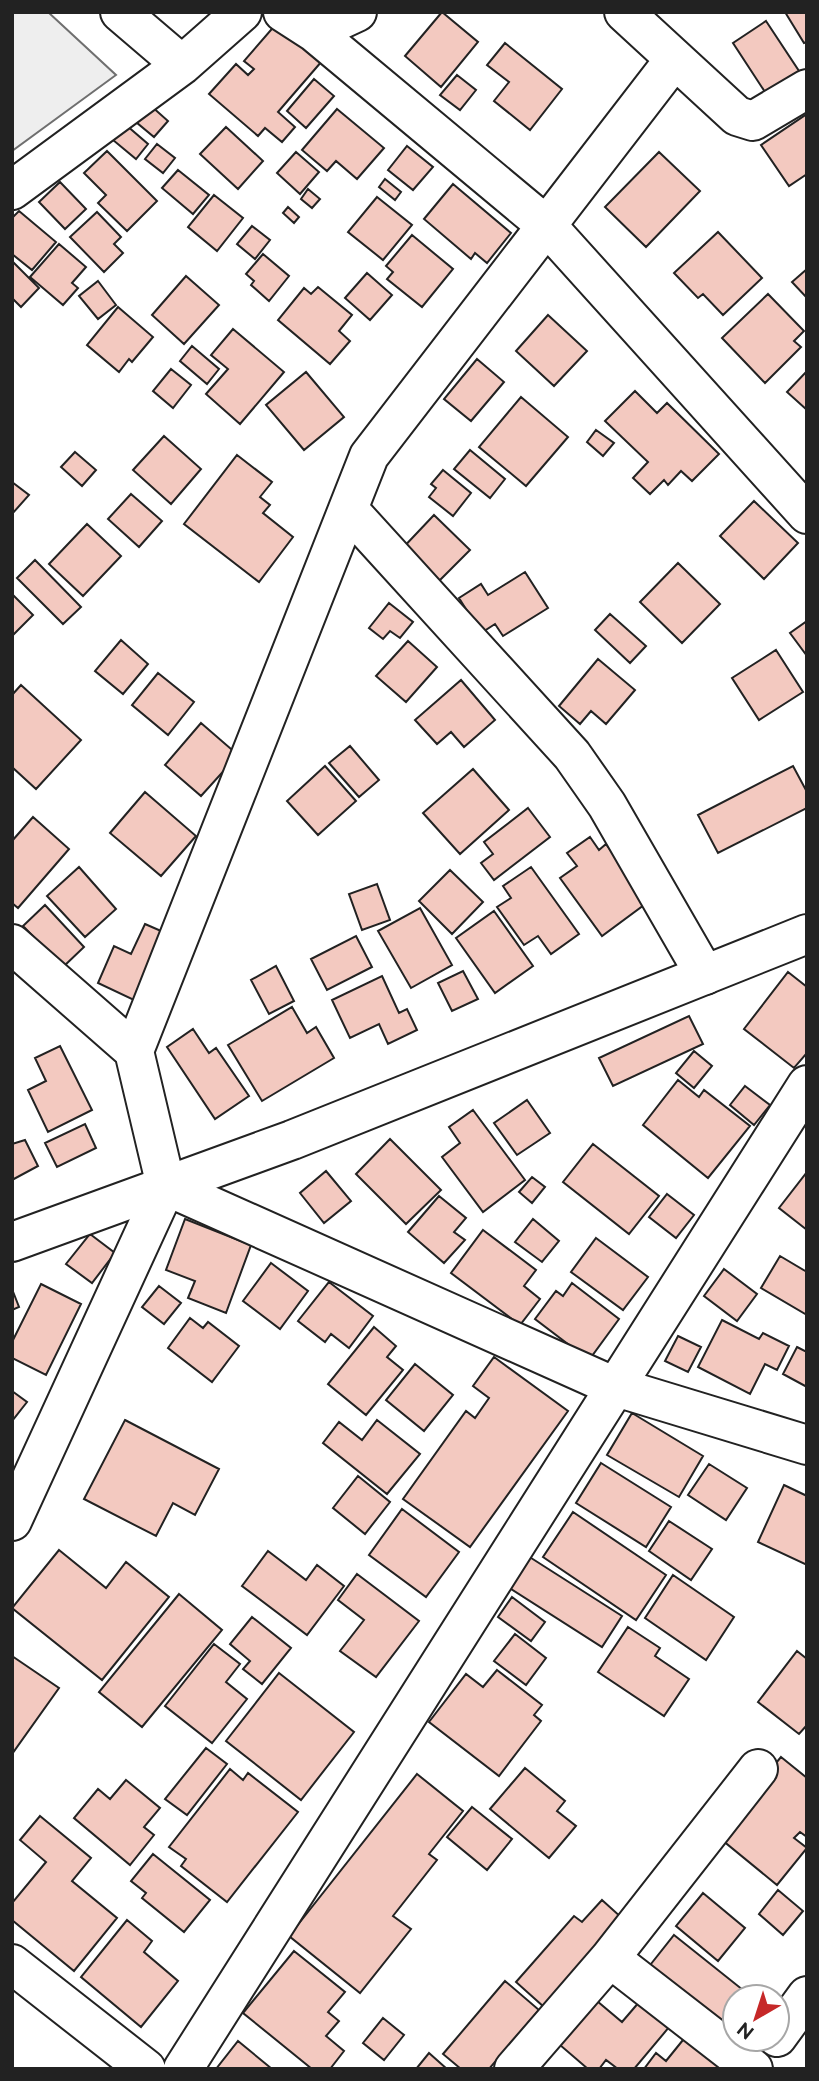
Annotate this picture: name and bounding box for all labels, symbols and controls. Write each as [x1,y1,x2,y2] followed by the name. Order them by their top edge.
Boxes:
[721,1983,791,2053] north arrow
[733,2018,758,2044] text: N

